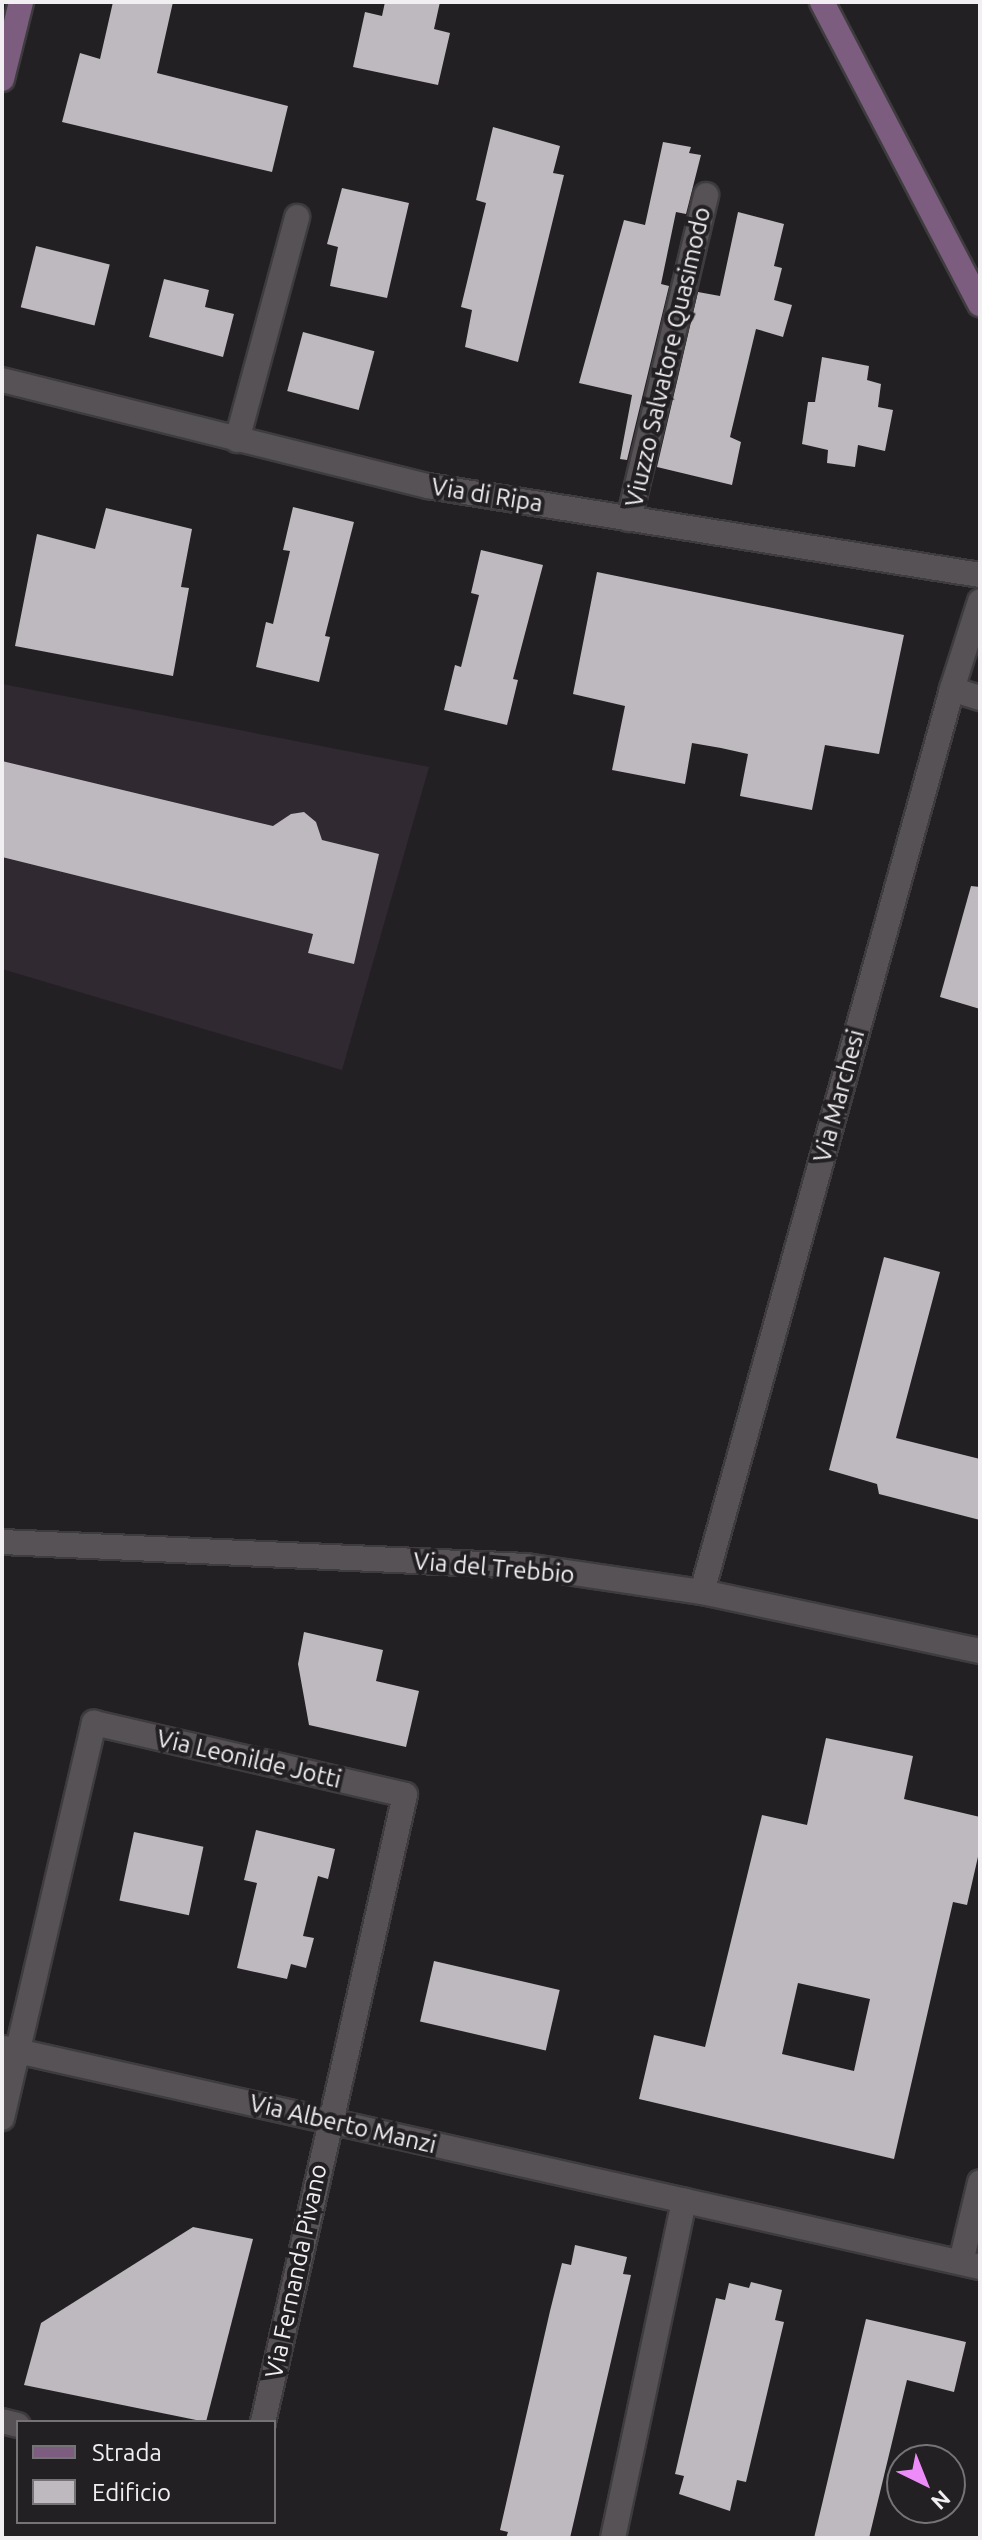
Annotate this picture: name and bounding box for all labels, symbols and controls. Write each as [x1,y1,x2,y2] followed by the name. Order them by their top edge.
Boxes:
[619,204,717,510] street label: Viuzzo Salvatore Quasimodo
[429,472,545,518] street label: Via di Ripa
[807,1026,871,1166] street label: Via Marchesi
[412,1547,576,1589] street label: Via del Trebbio
[154,1724,344,1794] street label: Via Leonilde Jotti
[247,2089,439,2159] street label: Via Alberto Manzi
[259,2161,333,2381] street label: Via Fernanda Pivano
[16,2420,276,2524] legend
[92,2439,162,2466] text: Strada
[886,2444,966,2524] north arrow
[92,2479,171,2506] text: Edificio
[927,2486,956,2515] text: N

